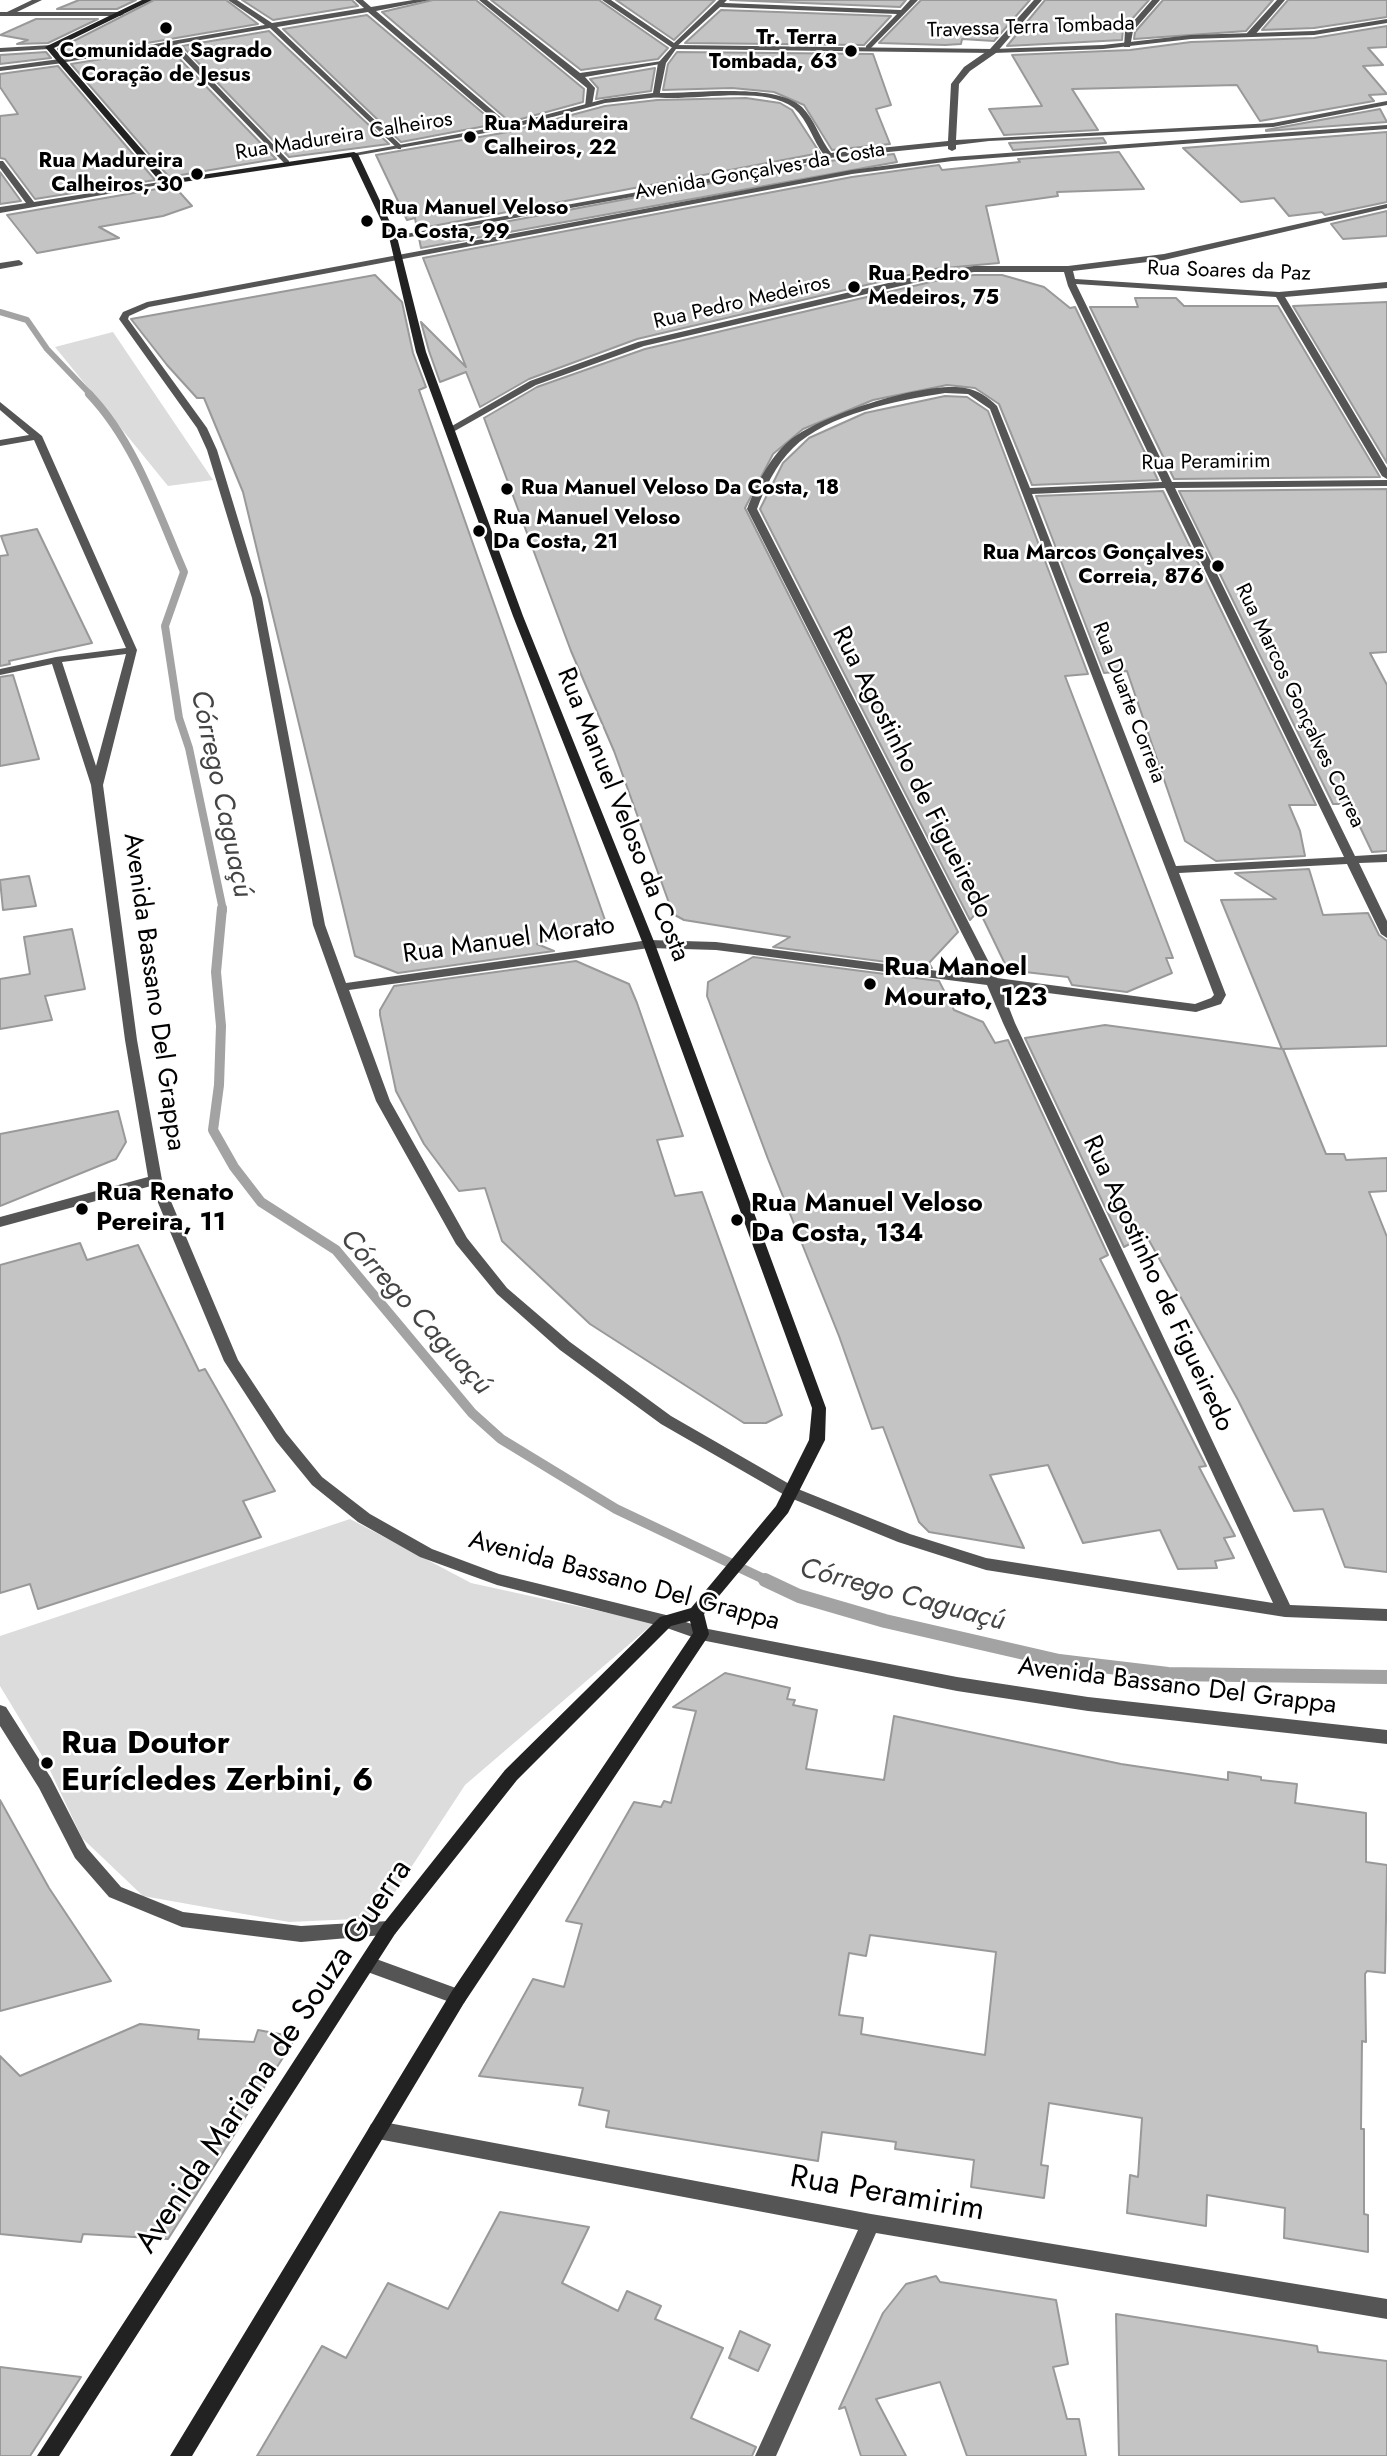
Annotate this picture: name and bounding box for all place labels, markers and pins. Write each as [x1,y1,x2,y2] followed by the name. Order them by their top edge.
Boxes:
[158,20,174,36] marker: Comunidade Sagrado Coração de Jesus
[709,26,837,76] place label: Tr. Terra Tombada, 63
[60,39,272,89] place label: Comunidade Sagrado Coração de Jesus
[843,43,859,59] marker: Tr. Terra Tombada, 63
[484,112,628,162] place label: Rua Madureira Calheiros, 22
[462,129,478,145] marker: Rua Madureira Calheiros, 22
[39,149,183,199] place label: Rua Madureira Calheiros, 30
[189,166,205,182] marker: Rua Madureira Calheiros, 30
[381,196,568,246] place label: Rua Manuel Veloso Da Costa, 99
[359,213,375,229] marker: Rua Manuel Veloso Da Costa, 99
[868,262,999,312] place label: Rua Pedro Medeiros, 75
[846,279,862,295] marker: Rua Pedro Medeiros, 75
[521,476,839,502] place label: Rua Manuel Veloso Da Costa, 18
[499,481,515,497] marker: Rua Manuel Veloso Da Costa, 18
[493,506,680,556] place label: Rua Manuel Veloso Da Costa, 21
[471,523,487,539] marker: Rua Manuel Veloso Da Costa, 21
[982,541,1204,591] place label: Rua Marcos Gonçalves Correia, 876
[1210,558,1226,574] marker: Rua Marcos Gonçalves Correia, 876
[884,953,1047,1014] place label: Rua Manoel Mourato, 123
[862,976,878,992] marker: Rua Manoel Mourato, 123
[96,1178,234,1240] place label: Rua Renato Pereira, 11
[751,1189,983,1250] place label: Rua Manuel Veloso Da Costa, 134
[74,1201,90,1217] marker: Rua Renato Pereira, 11
[729,1212,745,1228] marker: Rua Manuel Veloso Da Costa, 134
[61,1726,373,1801] place label: Rua Doutor Eurícledes Zerbini, 6
[39,1755,55,1771] marker: Rua Doutor Eurícledes Zerbini, 6

